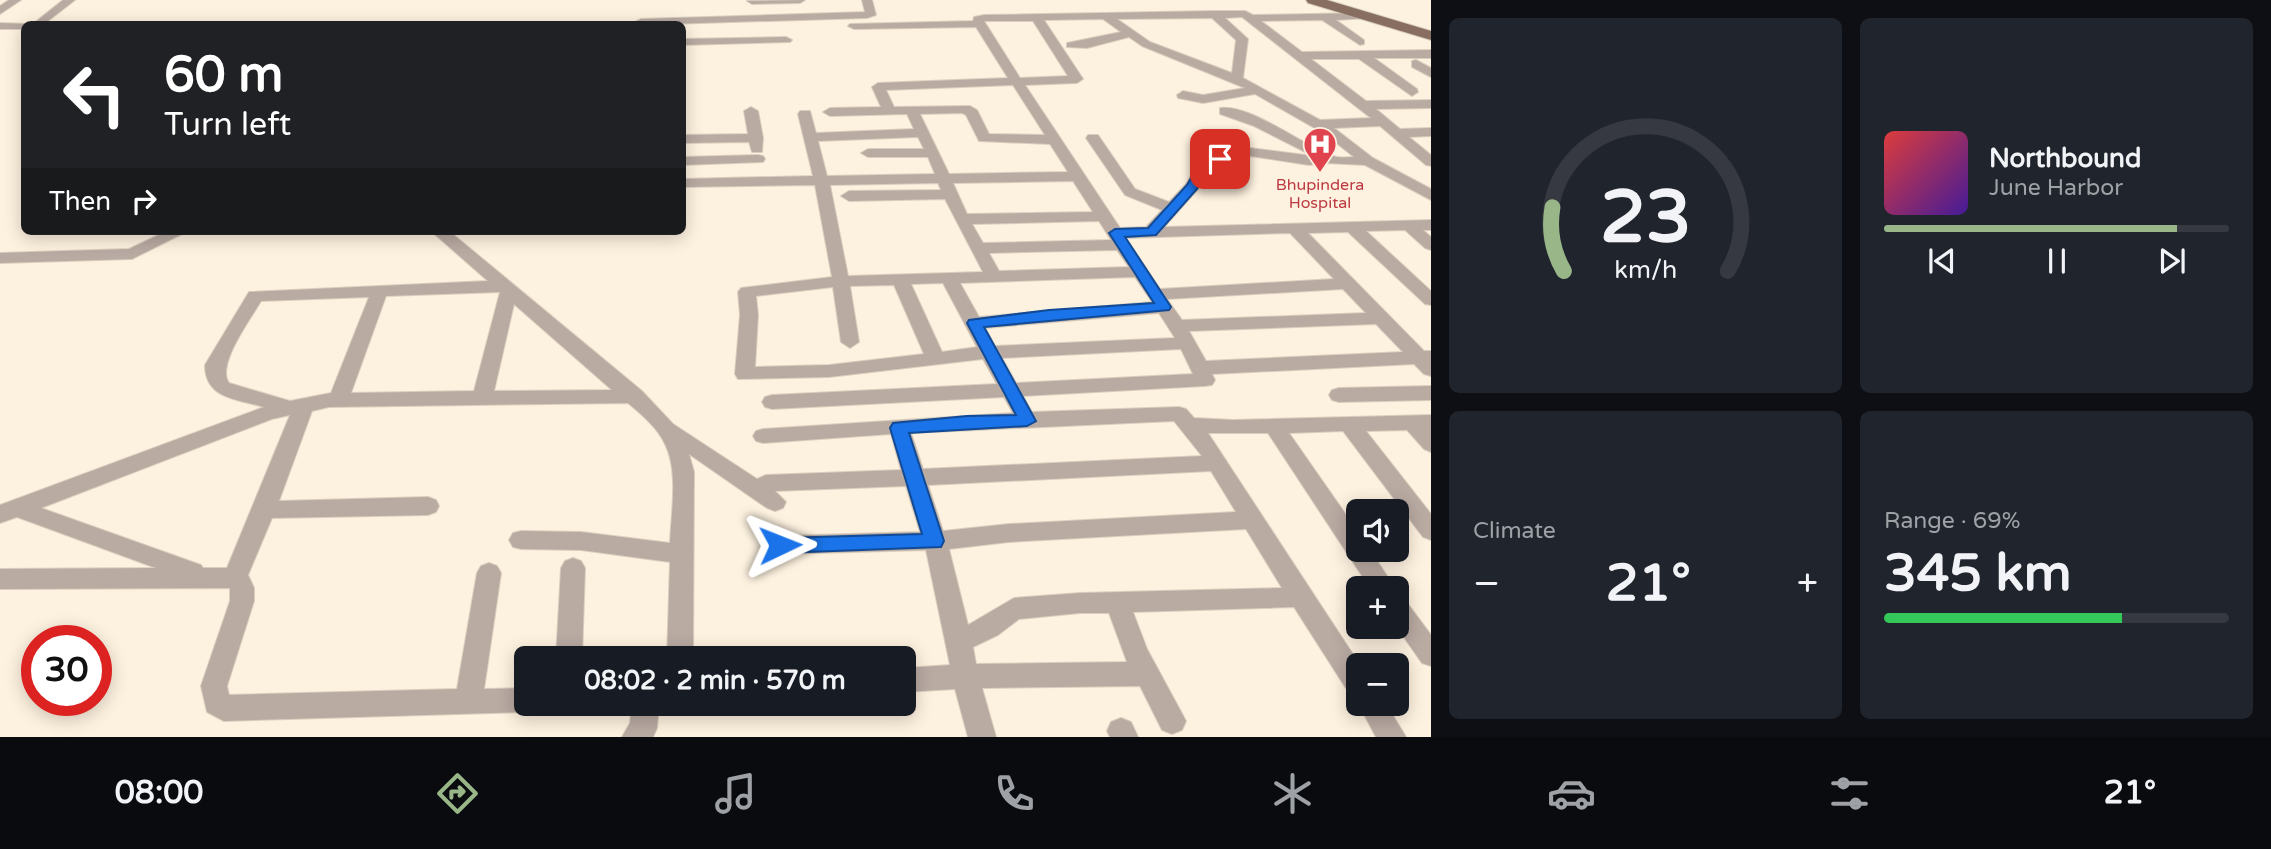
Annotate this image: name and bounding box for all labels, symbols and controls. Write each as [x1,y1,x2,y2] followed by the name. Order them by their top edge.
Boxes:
[164,46,283,105] text: 60 m
[49,49,140,140] icon: left
[164,106,291,144] text: Turn left
[1301,125,1339,174] hospital icon: Bhupindera Hospital
[1190,129,1250,189] pin
[1201,140,1239,178] icon: arrive
[1989,143,2141,174] text: Northbound
[1989,174,2123,202] text: June Harbor
[1276,175,1364,213] place label: Bhupindera Hospital
[1600,175,1691,263] text: 23
[125,182,163,220] icon: right
[49,186,111,217] text: Then
[1923,242,1961,280] icon: previous
[2038,242,2076,280] icon: pause
[2153,242,2191,280] icon: next
[1614,255,1677,285] text: km/h
[1346,499,1409,716] map controls
[1346,499,1409,562] button: sound
[1884,507,2020,535] text: Range · 69%
[743,508,817,582] position arrow
[1473,517,1556,545] text: Climate
[1884,542,2072,605] text: 345 km
[1606,552,1691,615] text: 21°
[1473,561,1500,607] text: −
[1797,561,1818,607] text: +
[1346,576,1409,639] button: +
[21,625,112,716] speed limit sign: 30
[1346,653,1409,716] button: −
[584,665,846,696] text: 08:02 · 2 min · 570 m
[433,769,482,818] icon: directions
[711,769,760,818] icon: music
[990,769,1039,818] icon: phone
[1268,769,1317,818] icon: climate
[1547,769,1596,818] icon: car
[1825,769,1874,818] icon: filters
[115,774,203,812] text: 08:00
[2104,774,2156,812] text: 21°

